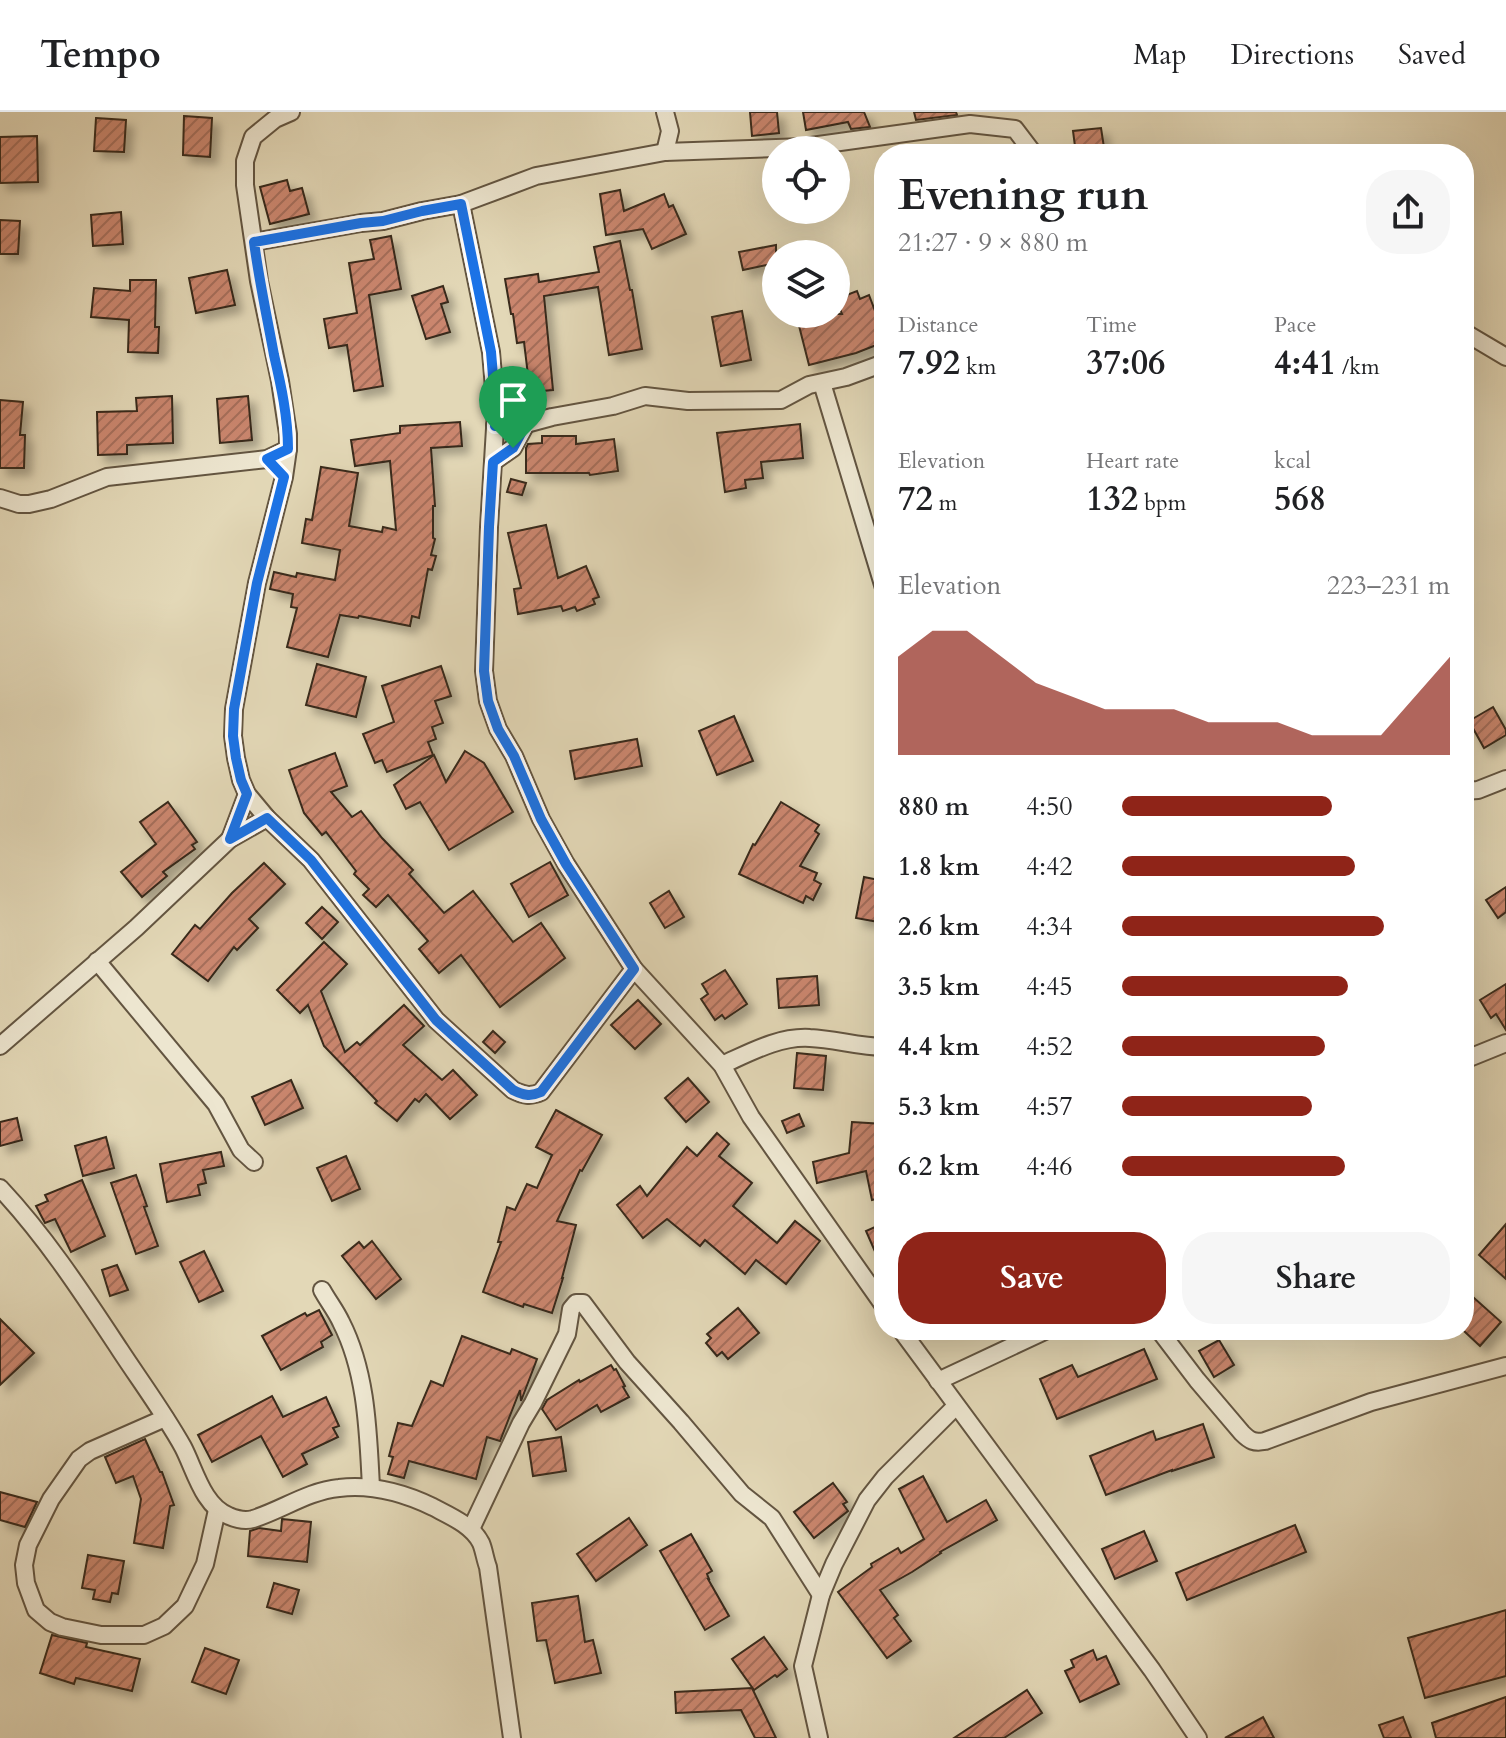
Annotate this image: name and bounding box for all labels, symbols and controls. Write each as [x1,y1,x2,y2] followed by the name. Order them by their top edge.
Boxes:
[40,29,161,81] text: Tempo
[1133,36,1187,74] text: Map
[1231,36,1354,74] text: Directions
[1398,36,1466,74] text: Saved
[762,136,850,328] map controls
[762,136,850,224] button: locate
[898,165,1148,225] text: Evening run
[1366,170,1450,254] button: share
[898,225,1088,260] text: 21:27 · 9 × 880 m
[762,240,850,328] button: layers
[898,310,978,340] text: Distance
[1086,310,1137,340] text: Time
[1274,310,1317,340] text: Pace
[898,340,960,386] text: 7.92
[1086,340,1166,386] text: 37:06
[1274,340,1336,386] text: 4:41
[960,352,996,382] text: km
[1336,352,1380,382] text: /km
[479,366,547,448] pin
[491,378,535,422] icon: arrive
[898,446,985,476] text: Elevation
[1086,446,1179,476] text: Heart rate
[1274,446,1311,476] text: kcal
[898,476,933,522] text: 72
[1086,476,1138,522] text: 132
[1274,476,1326,522] text: 568
[933,488,957,518] text: m
[1138,488,1186,518] text: bpm
[898,568,1001,603] text: Elevation
[1327,568,1450,603] text: 223–231 m
[898,789,969,824] text: 880 m
[1026,789,1073,824] text: 4:50
[898,849,979,884] text: 1.8 km
[1026,849,1073,884] text: 4:42
[898,909,979,944] text: 2.6 km
[1026,909,1073,944] text: 4:34
[898,969,979,1004] text: 3.5 km
[1026,969,1073,1004] text: 4:45
[898,1029,979,1064] text: 4.4 km
[1026,1029,1073,1064] text: 4:52
[898,1089,979,1124] text: 5.3 km
[1026,1089,1073,1124] text: 4:57
[898,1149,979,1184] text: 6.2 km
[1026,1149,1073,1184] text: 4:46
[898,1232,1166,1324] button: Save
[1182,1232,1450,1324] button: Share

